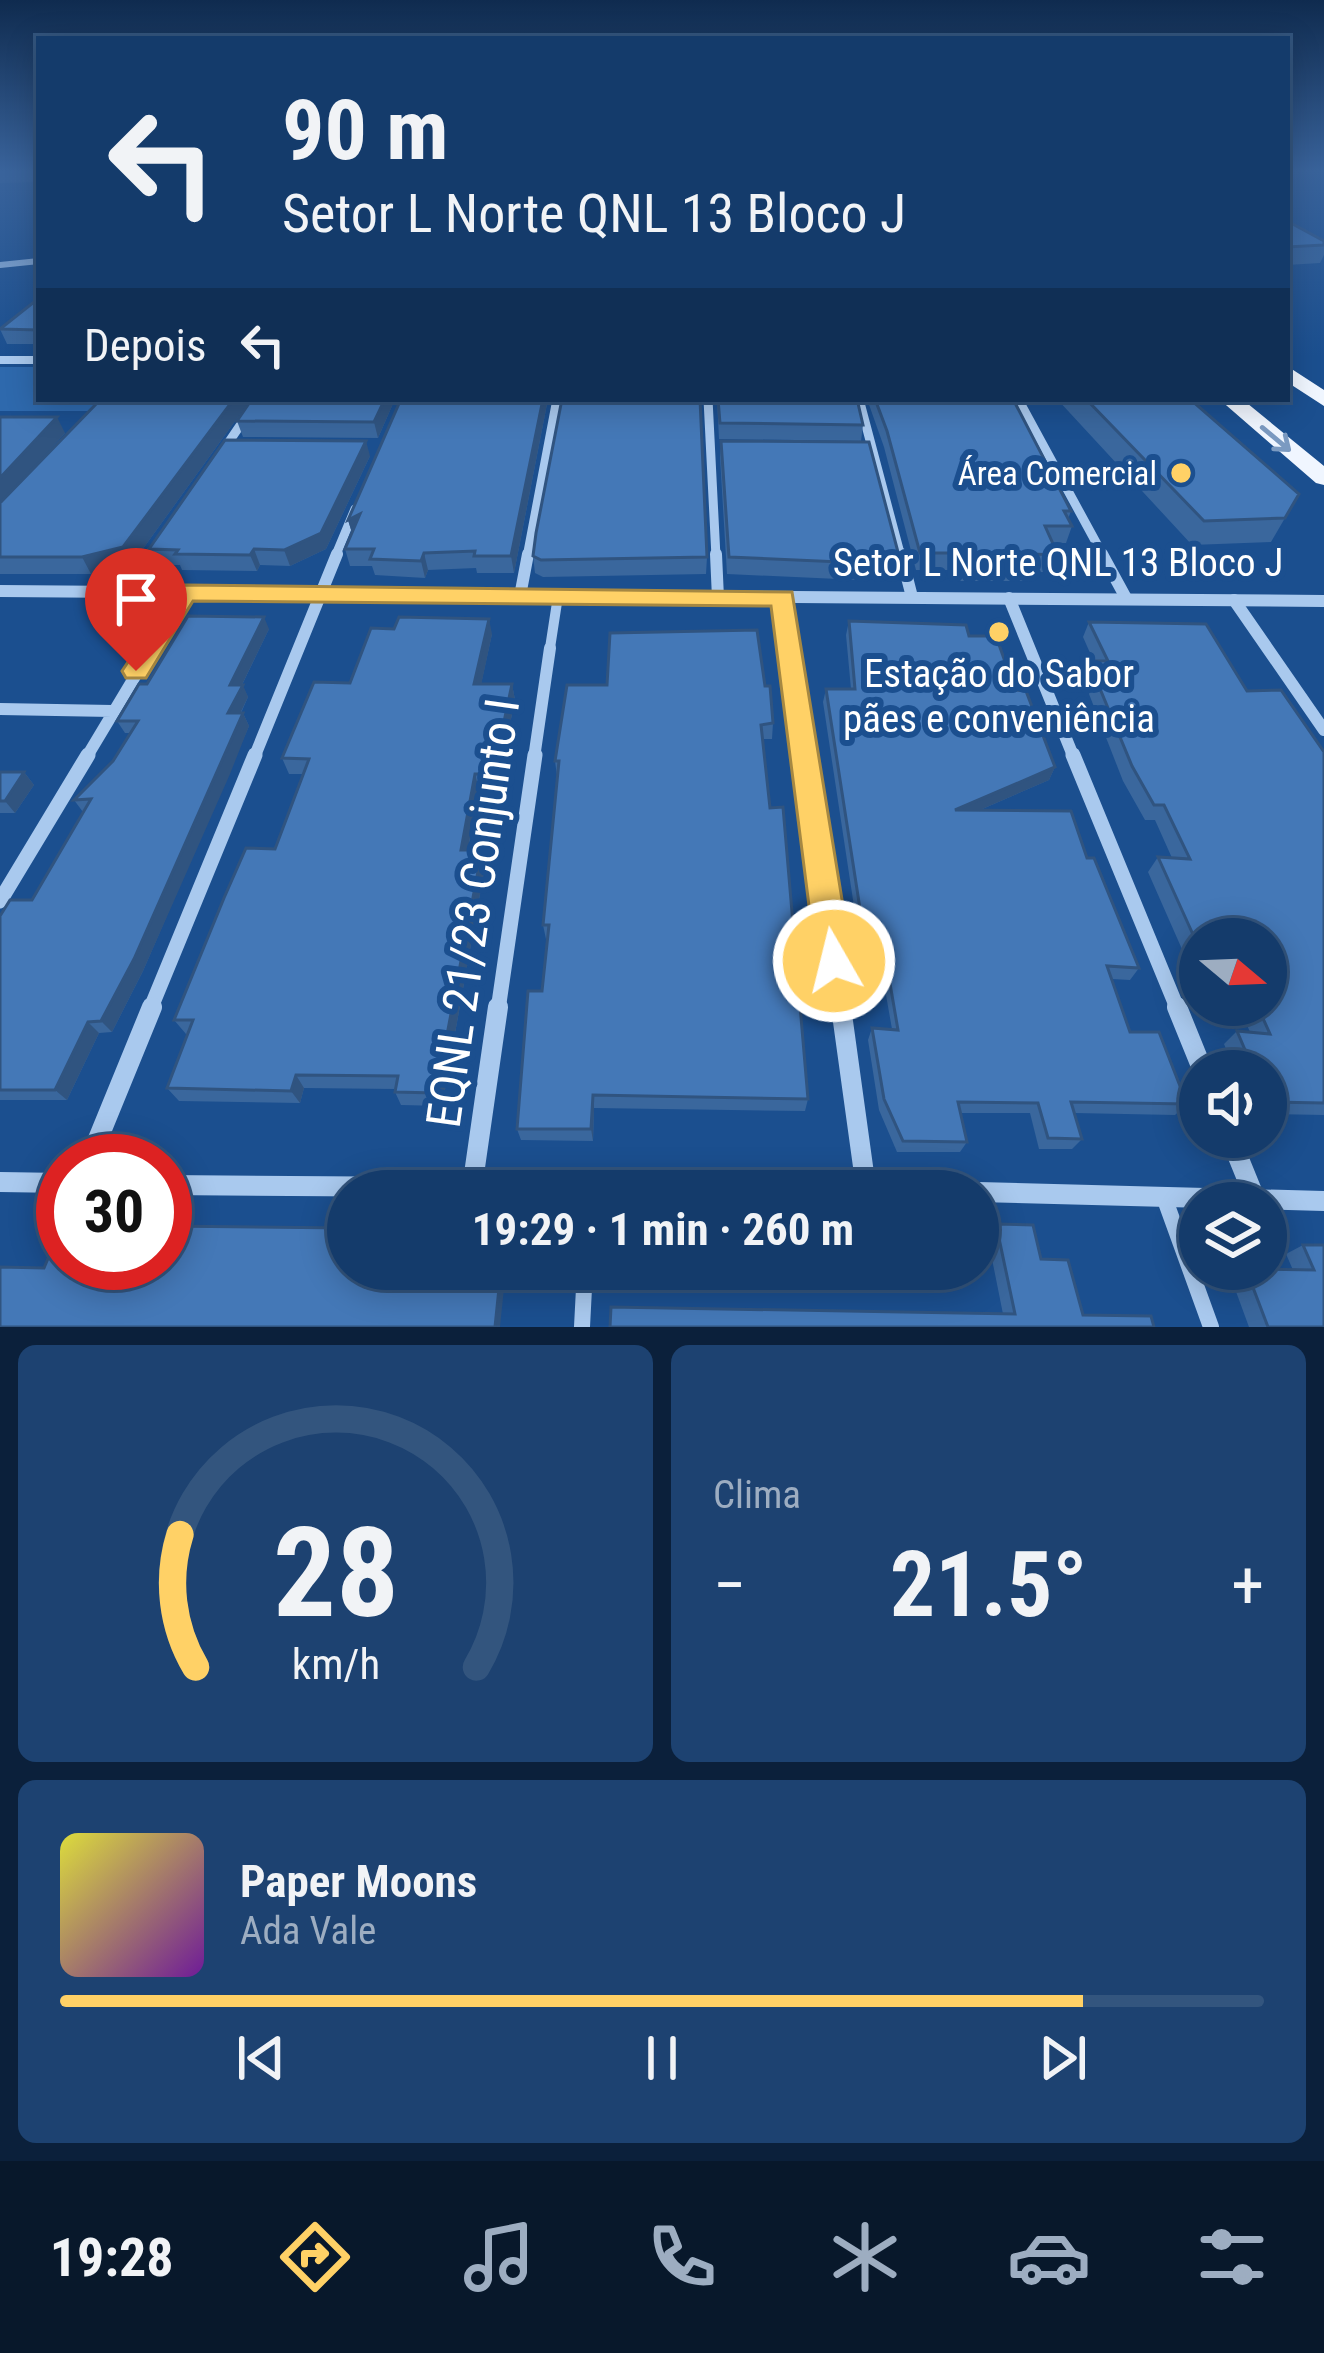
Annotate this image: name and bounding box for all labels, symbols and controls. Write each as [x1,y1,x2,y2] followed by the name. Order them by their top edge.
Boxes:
[282,81,449,180] text: 90 m
[84,84,240,240] icon: left
[282,182,906,245] text: Setor L Norte QNL 13 Bloco J
[230,312,296,378] icon: left
[84,319,206,372] text: Depois
[1260,425,1292,451] one-way arrow
[958,454,1157,493] place label: Área Comercial
[1168,460,1194,486] marker: Área Comercial
[833,540,1283,586] street label: Setor L Norte QNL 13 Bloco J
[85,548,187,671] pin
[103,566,169,632] icon: arrive
[986,619,1012,645] marker: Estação do Sabor pães e conveniência
[843,651,1155,742] place label: Estação do Sabor pães e conveniência
[415,695,531,1131] street label: EQNL 21/23 Conjunto I
[771,898,897,1024] position arrow
[1179,918,1287,1026] north arrow
[1179,918,1287,1290] map controls
[1179,1050,1287,1158] button: sound
[36,1134,192,1290] speed limit sign: 30
[1179,1182,1287,1290] button: layers
[472,1203,854,1256] text: 19:29 · 1 min · 260 m
[713,1472,801,1518] text: Clima
[272,1500,399,1646] text: 28
[890,1533,1087,1638] text: 21.5°
[713,1547,746,1624] text: −
[1231,1547,1264,1624] text: +
[291,1638,380,1688] text: km/h
[240,1855,477,1908] text: Paper Moons
[240,1908,376,1954] text: Ada Vale
[228,2025,294,2091] icon: previous
[629,2025,695,2091] icon: pause
[1030,2025,1096,2091] icon: next
[273,2215,357,2299] icon: directions
[457,2215,541,2299] icon: music
[640,2215,724,2299] icon: phone
[823,2215,907,2299] icon: climate
[1007,2215,1091,2299] icon: car
[1190,2215,1274,2299] icon: filters
[50,2226,174,2289] text: 19:28

